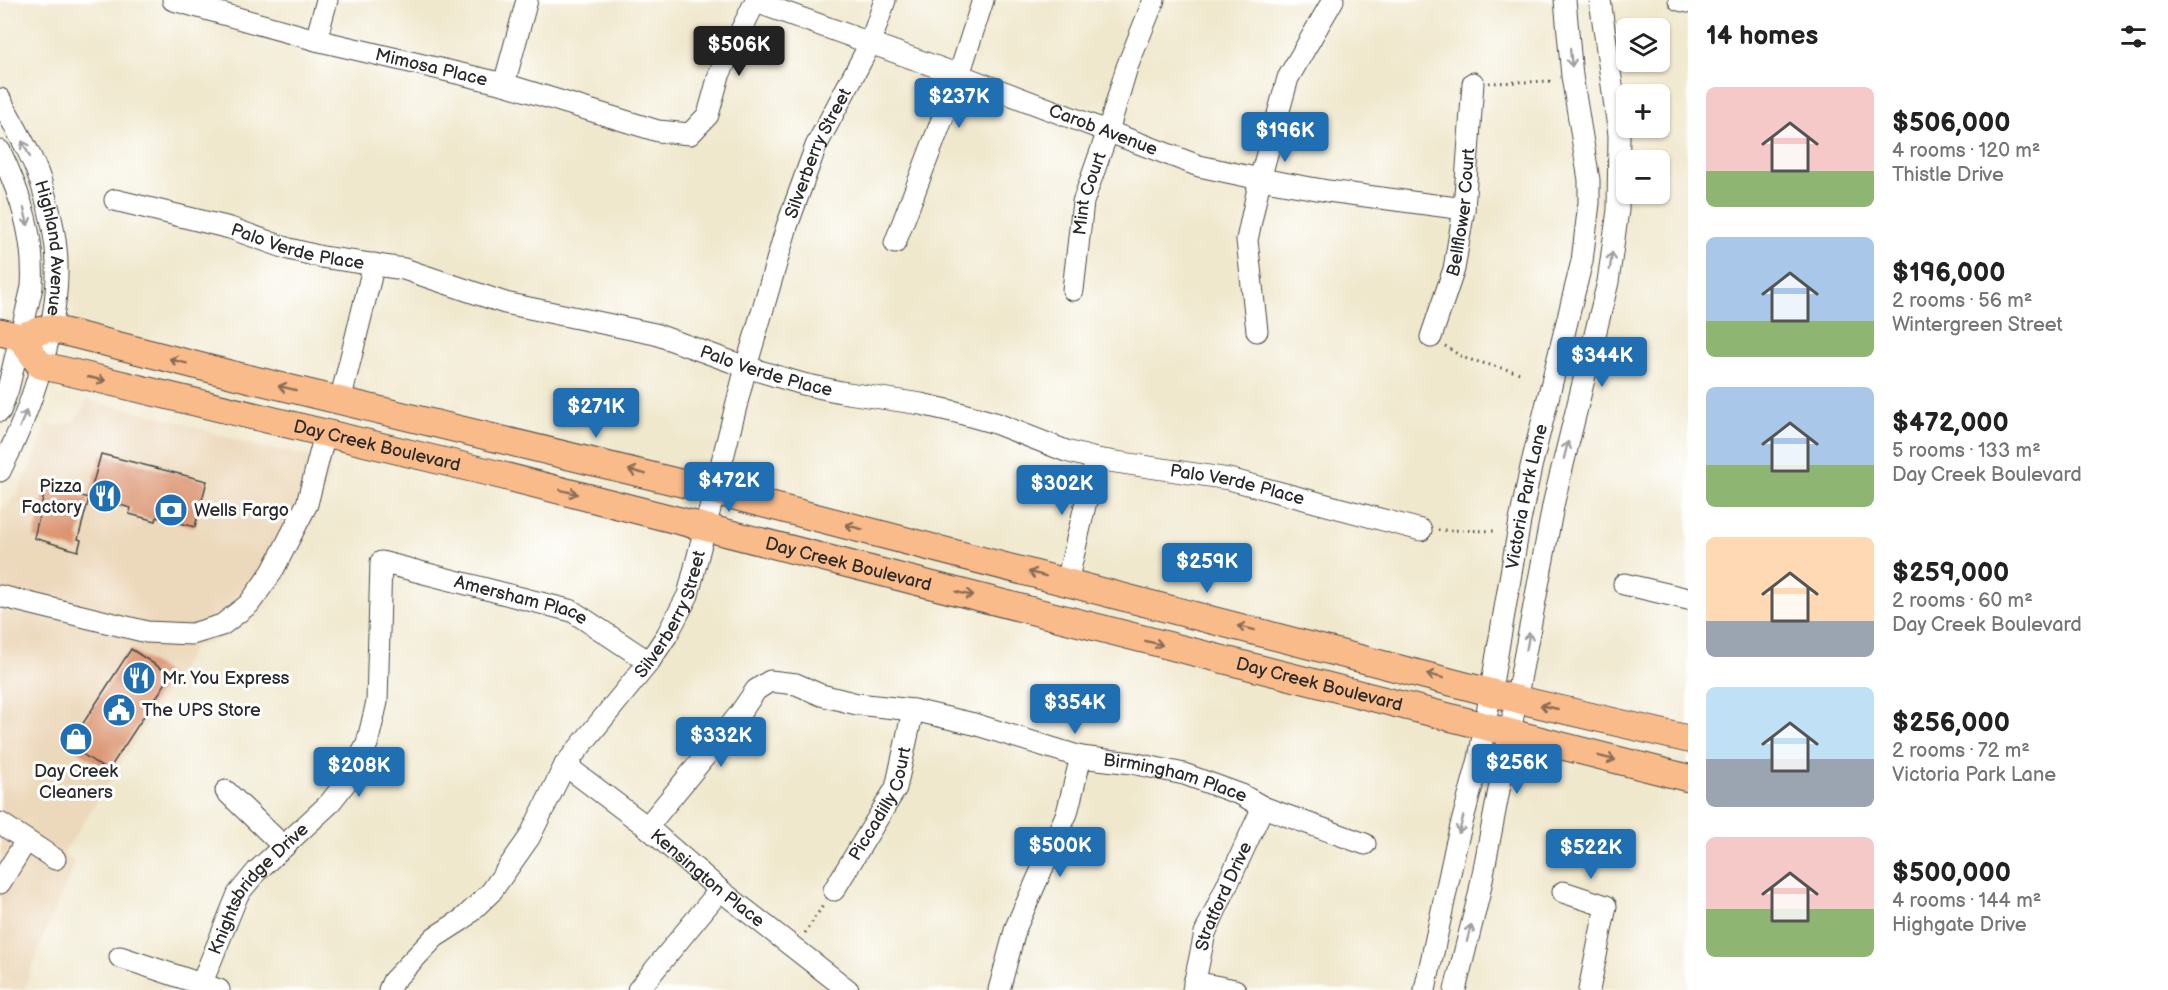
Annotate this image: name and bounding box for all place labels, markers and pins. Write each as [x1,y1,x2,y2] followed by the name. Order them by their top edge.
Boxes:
[697,26,781,77] pin: $506K
[917,78,1001,129] pin: $237K
[1243,112,1327,163] pin: $196K
[1560,337,1644,388] pin: $344K
[554,388,638,439] pin: $271K
[687,462,771,513] pin: $472K
[1020,465,1104,516] pin: $302K
[21,476,83,518] place label: Pizza Factory
[87,478,123,514] restaurant icon: Pizza Factory
[153,492,189,528] bank icon: Wells Fargo
[194,500,289,521] place label: Wells Fargo
[1165,543,1249,594] pin: $259K
[121,660,157,696] restaurant icon: Mr. You Express
[162,668,290,689] place label: Mr. You Express
[1033,684,1117,735] pin: $354K
[101,692,137,728] public building icon: The UPS Store
[142,700,261,721] place label: The UPS Store
[679,717,763,768] pin: $332K
[58,721,94,757] shop icon: Day Creek Cleaners
[1475,744,1559,795] pin: $256K
[317,747,401,798] pin: $208K
[34,761,118,803] place label: Day Creek Cleaners
[1018,827,1102,878] pin: $500K
[1549,829,1633,880] pin: $522K

